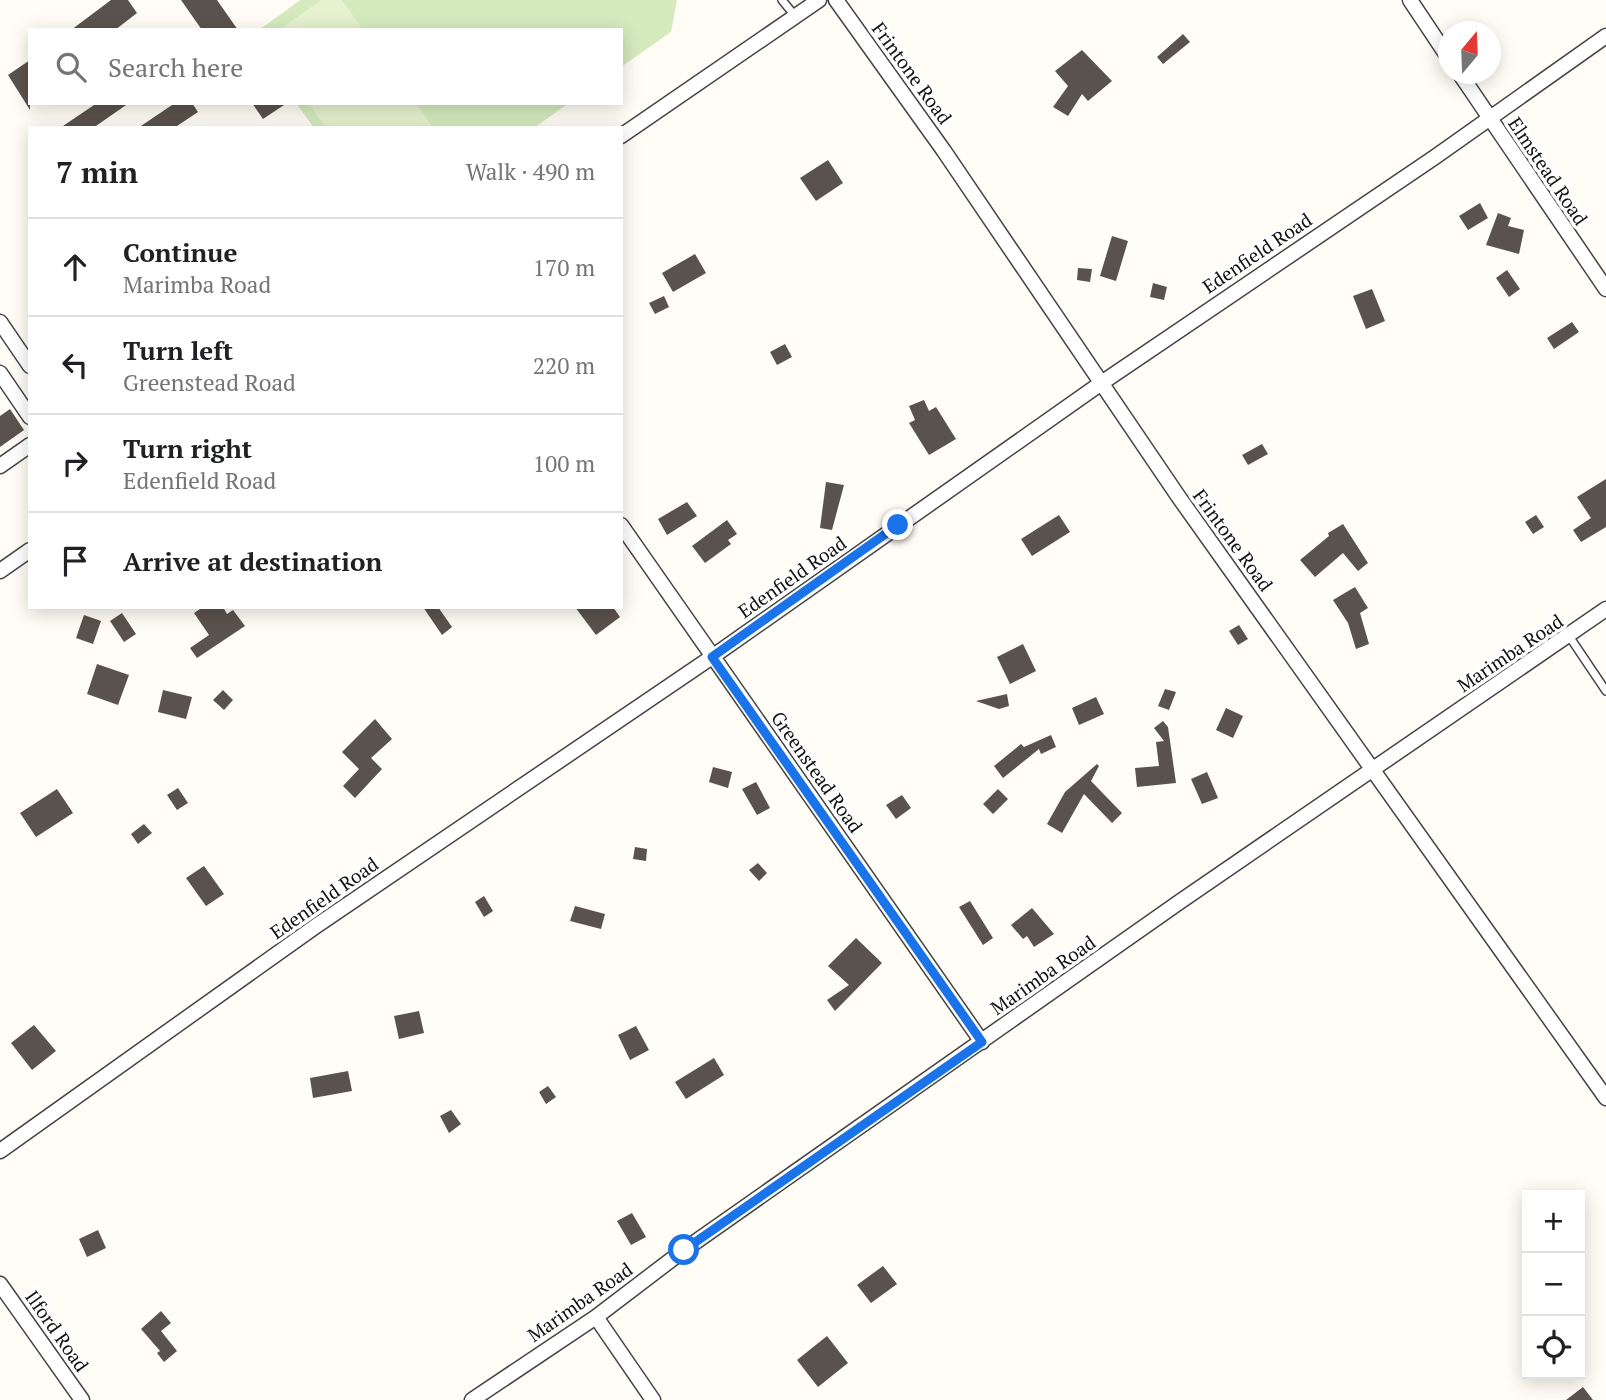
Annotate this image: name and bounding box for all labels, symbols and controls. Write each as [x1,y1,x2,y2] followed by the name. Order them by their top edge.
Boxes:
[867,17,958,129] street label: Frintone Road
[1438,21,1501,84] north arrow
[28,28,623,105] search box
[52,48,90,86] icon: search
[108,50,243,84] text: Search here
[1503,112,1594,230] street label: Elmstead Road
[56,152,138,192] text: 7 min
[466,156,595,187] text: Walk · 490 m
[1197,207,1317,298] street label: Edenfield Road
[123,235,237,269] text: Continue
[56,248,94,286] icon: ahead
[533,252,595,283] text: 170 m
[123,269,271,300] text: Marimba Road
[123,333,233,367] text: Turn left
[56,346,94,384] icon: left
[533,350,595,381] text: 220 m
[123,367,296,398] text: Greenstead Road
[123,431,252,465] text: Turn right
[56,444,94,482] icon: right
[533,448,595,479] text: 100 m
[123,465,276,496] text: Edenfield Road
[1188,484,1279,596] street label: Frintone Road
[882,509,913,540] route end
[733,530,851,623] street label: Edenfield Road
[56,542,94,580] icon: arrive
[123,544,382,578] text: Arrive at destination
[1452,608,1568,697] street label: Marimba Road
[766,706,869,838] street label: Greenstead Road
[265,851,383,944] street label: Edenfield Road
[985,929,1100,1020] street label: Marimba Road
[1522,1190,1585,1379] map controls
[1522,1190,1585,1253] button: +
[668,1234,699,1265] route start
[1522,1253,1585,1316] button: −
[522,1256,637,1347] street label: Marimba Road
[20,1285,95,1377] street label: Ilford Road
[1522,1316,1585,1379] button: locate

